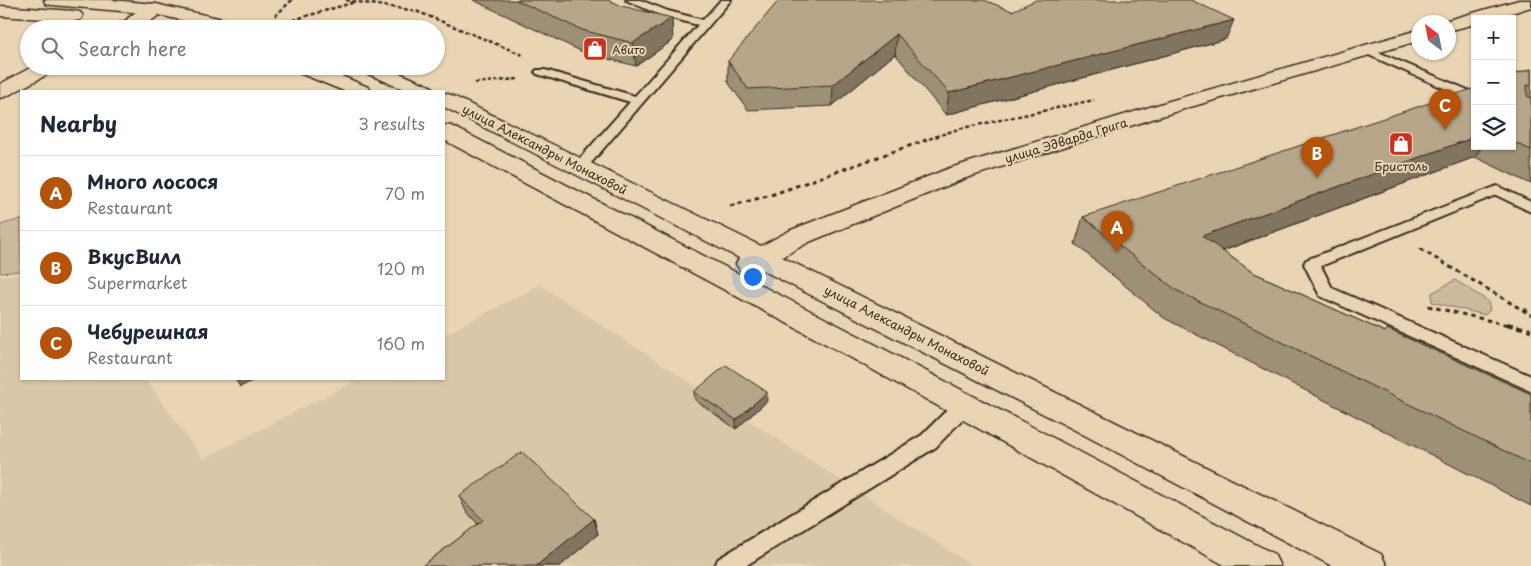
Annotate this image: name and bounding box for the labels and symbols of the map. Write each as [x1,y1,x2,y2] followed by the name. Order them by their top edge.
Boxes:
[1411,15,1456,60] north arrow
[582,36,608,62] shop icon: Авито
[612,41,645,58] place label: Авито
[1429,89,1461,130] pin: C
[460,100,630,198] street label: улица Александры Монаховой
[1002,113,1130,167] street label: улица Эдварда Грига
[1388,131,1414,157] shop icon: Бристоль
[1301,137,1333,178] pin: B
[1374,157,1428,175] place label: Бристоль
[1101,211,1133,252] pin: A
[740,264,766,290] your location
[822,281,992,379] street label: улица Александры Монаховой

